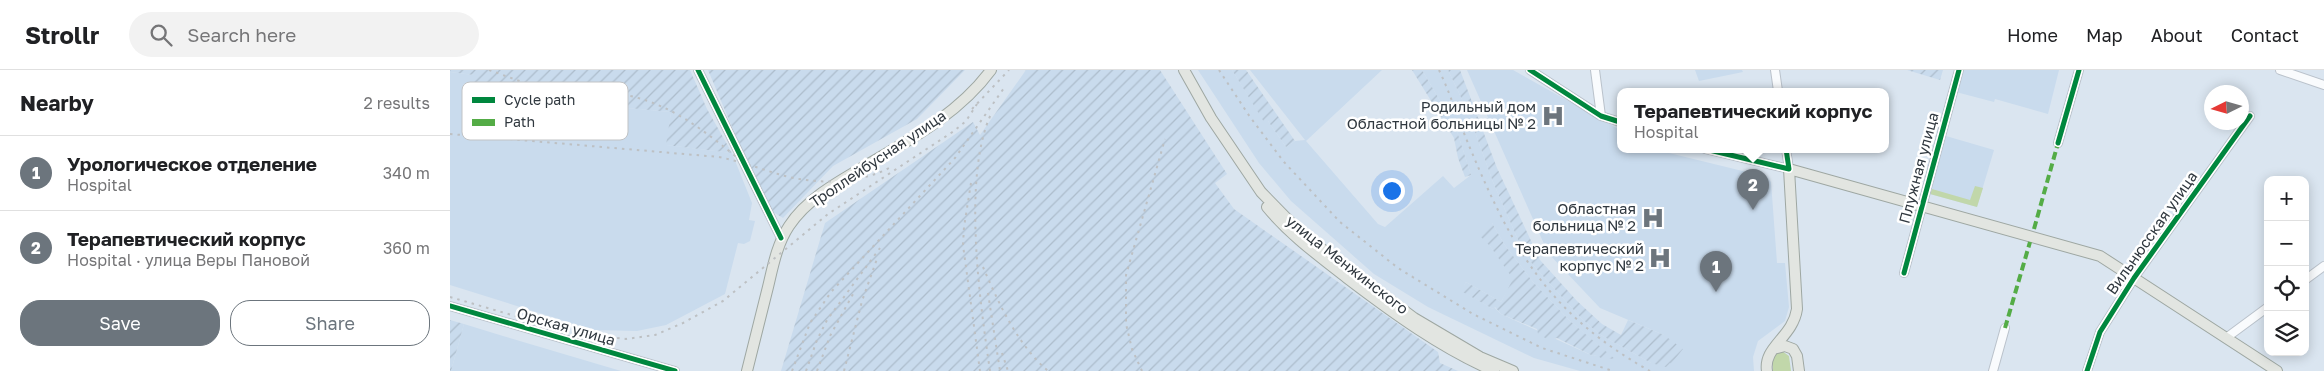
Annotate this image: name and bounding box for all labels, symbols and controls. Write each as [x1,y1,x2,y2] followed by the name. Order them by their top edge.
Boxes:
[129,12,479,57] search box
[25,20,99,49] text: Strollr
[147,21,175,49] icon: search
[187,23,296,46] text: Search here
[2007,24,2058,46] text: Home
[2086,24,2123,46] text: Map
[2151,24,2203,46] text: About
[2231,24,2299,46] text: Contact
[462,82,628,140] legend
[2204,85,2249,130] north arrow
[1617,88,1889,153] popup
[20,90,94,116] text: Nearby
[504,91,575,108] text: Cycle path
[364,93,430,113] text: 2 results
[1347,97,1536,132] place label: Родильный дом Областной больницы № 2
[1634,99,1872,122] text: Терапевтический корпус
[1540,103,1566,129] hospital icon: Родильный дом Областной больницы № 2
[806,106,949,210] street label: Троллейбусная улица
[1895,110,1942,225] street label: Плужная улица
[504,113,535,130] text: Path
[1634,122,1699,142] text: Hospital
[67,152,317,175] text: Урологическое отделение
[32,163,40,183] text: 1
[383,163,430,183] text: 340 m
[2102,167,2200,297] street label: Вильнюсская улица
[1737,169,1769,210] pin: 2
[67,175,132,195] text: Hospital
[2264,176,2309,356] map controls
[2264,176,2309,221] button: +
[1379,178,1405,204] your location
[1533,199,1636,234] place label: Областная больница № 2
[1640,205,1666,231] hospital icon: Областная больница № 2
[1283,211,1412,317] street label: улица Менжинского
[2264,221,2309,266] button: −
[67,227,306,250] text: Терапевтический корпус
[31,238,41,258] text: 2
[383,238,430,258] text: 360 m
[1515,239,1644,274] place label: Терапевтический корпус № 2
[1647,245,1673,271] hospital icon: Терапевтический корпус № 2
[67,250,310,270] text: Hospital · улица Веры Пановой
[1700,251,1732,292] pin: 1
[2264,266,2309,311] button: locate
[20,300,220,346] button: Save
[230,300,430,346] button: Share
[515,303,618,349] street label: Орская улица
[2264,311,2309,356] button: layers

